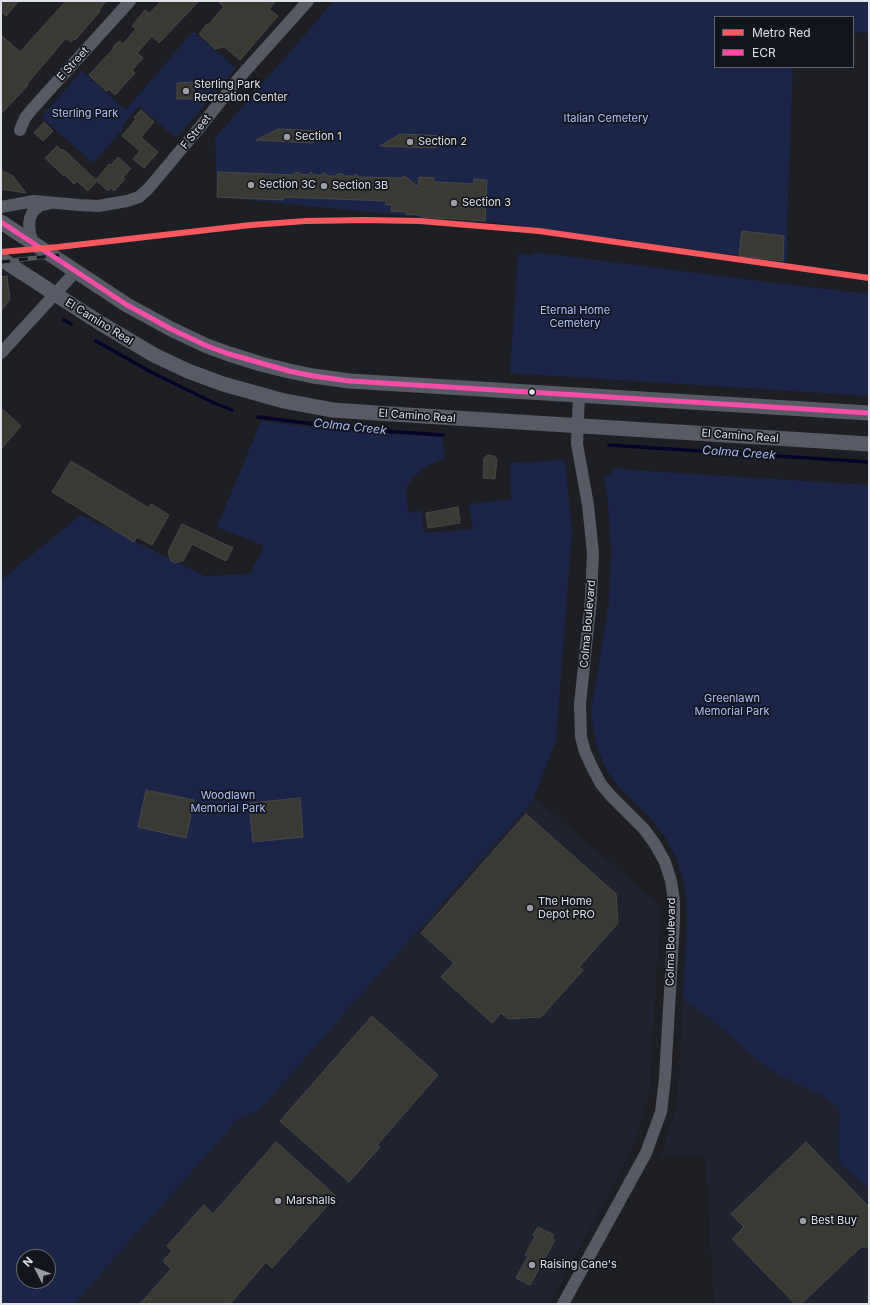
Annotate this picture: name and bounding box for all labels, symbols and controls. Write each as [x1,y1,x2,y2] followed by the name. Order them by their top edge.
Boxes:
[714,16,854,68] legend
[752,25,811,40] text: Metro Red
[54,44,92,84] street label: E Street
[752,45,776,60] text: ECR
[194,78,288,104] place label: Sterling Park Recreation Center
[181,86,191,96] marker: Sterling Park Recreation Center
[52,107,118,121] park label: Sterling Park
[178,112,214,152] street label: F Street
[564,112,648,126] park label: Italian Cemetery
[295,130,342,144] place label: Section 1
[282,132,292,142] marker: Section 1
[418,135,467,149] place label: Section 2
[405,137,415,147] marker: Section 2
[259,178,316,192] place label: Section 3C
[332,179,388,193] place label: Section 3B
[246,180,256,190] marker: Section 3C
[319,181,329,191] marker: Section 3B
[462,196,511,210] place label: Section 3
[449,198,459,208] marker: Section 3
[63,296,135,348] street label: El Camino Real
[540,304,610,330] park label: Eternal Home Cemetery
[527,387,537,397] unlabelled marker
[378,407,456,425] street label: El Camino Real
[313,416,387,438] water label: Colma Creek
[701,427,779,445] street label: El Camino Real
[702,443,776,463] water label: Colma Creek
[578,579,598,669] street label: Colma Boulevard
[694,692,770,718] park label: Greenlawn Memorial Park
[190,789,266,815] park label: Woodlawn Memorial Park
[538,895,595,921] place label: The Home Depot PRO
[664,898,678,986] street label: Colma Boulevard
[525,903,535,913] marker: The Home Depot PRO
[286,1194,336,1208] place label: Marshalls
[273,1196,283,1206] marker: Marshalls
[811,1214,857,1228] place label: Best Buy
[798,1216,808,1226] marker: Best Buy
[16,1249,56,1289] north arrow
[20,1254,36,1269] text: N
[540,1258,617,1272] place label: Raising Cane's
[527,1260,537,1270] marker: Raising Cane's

